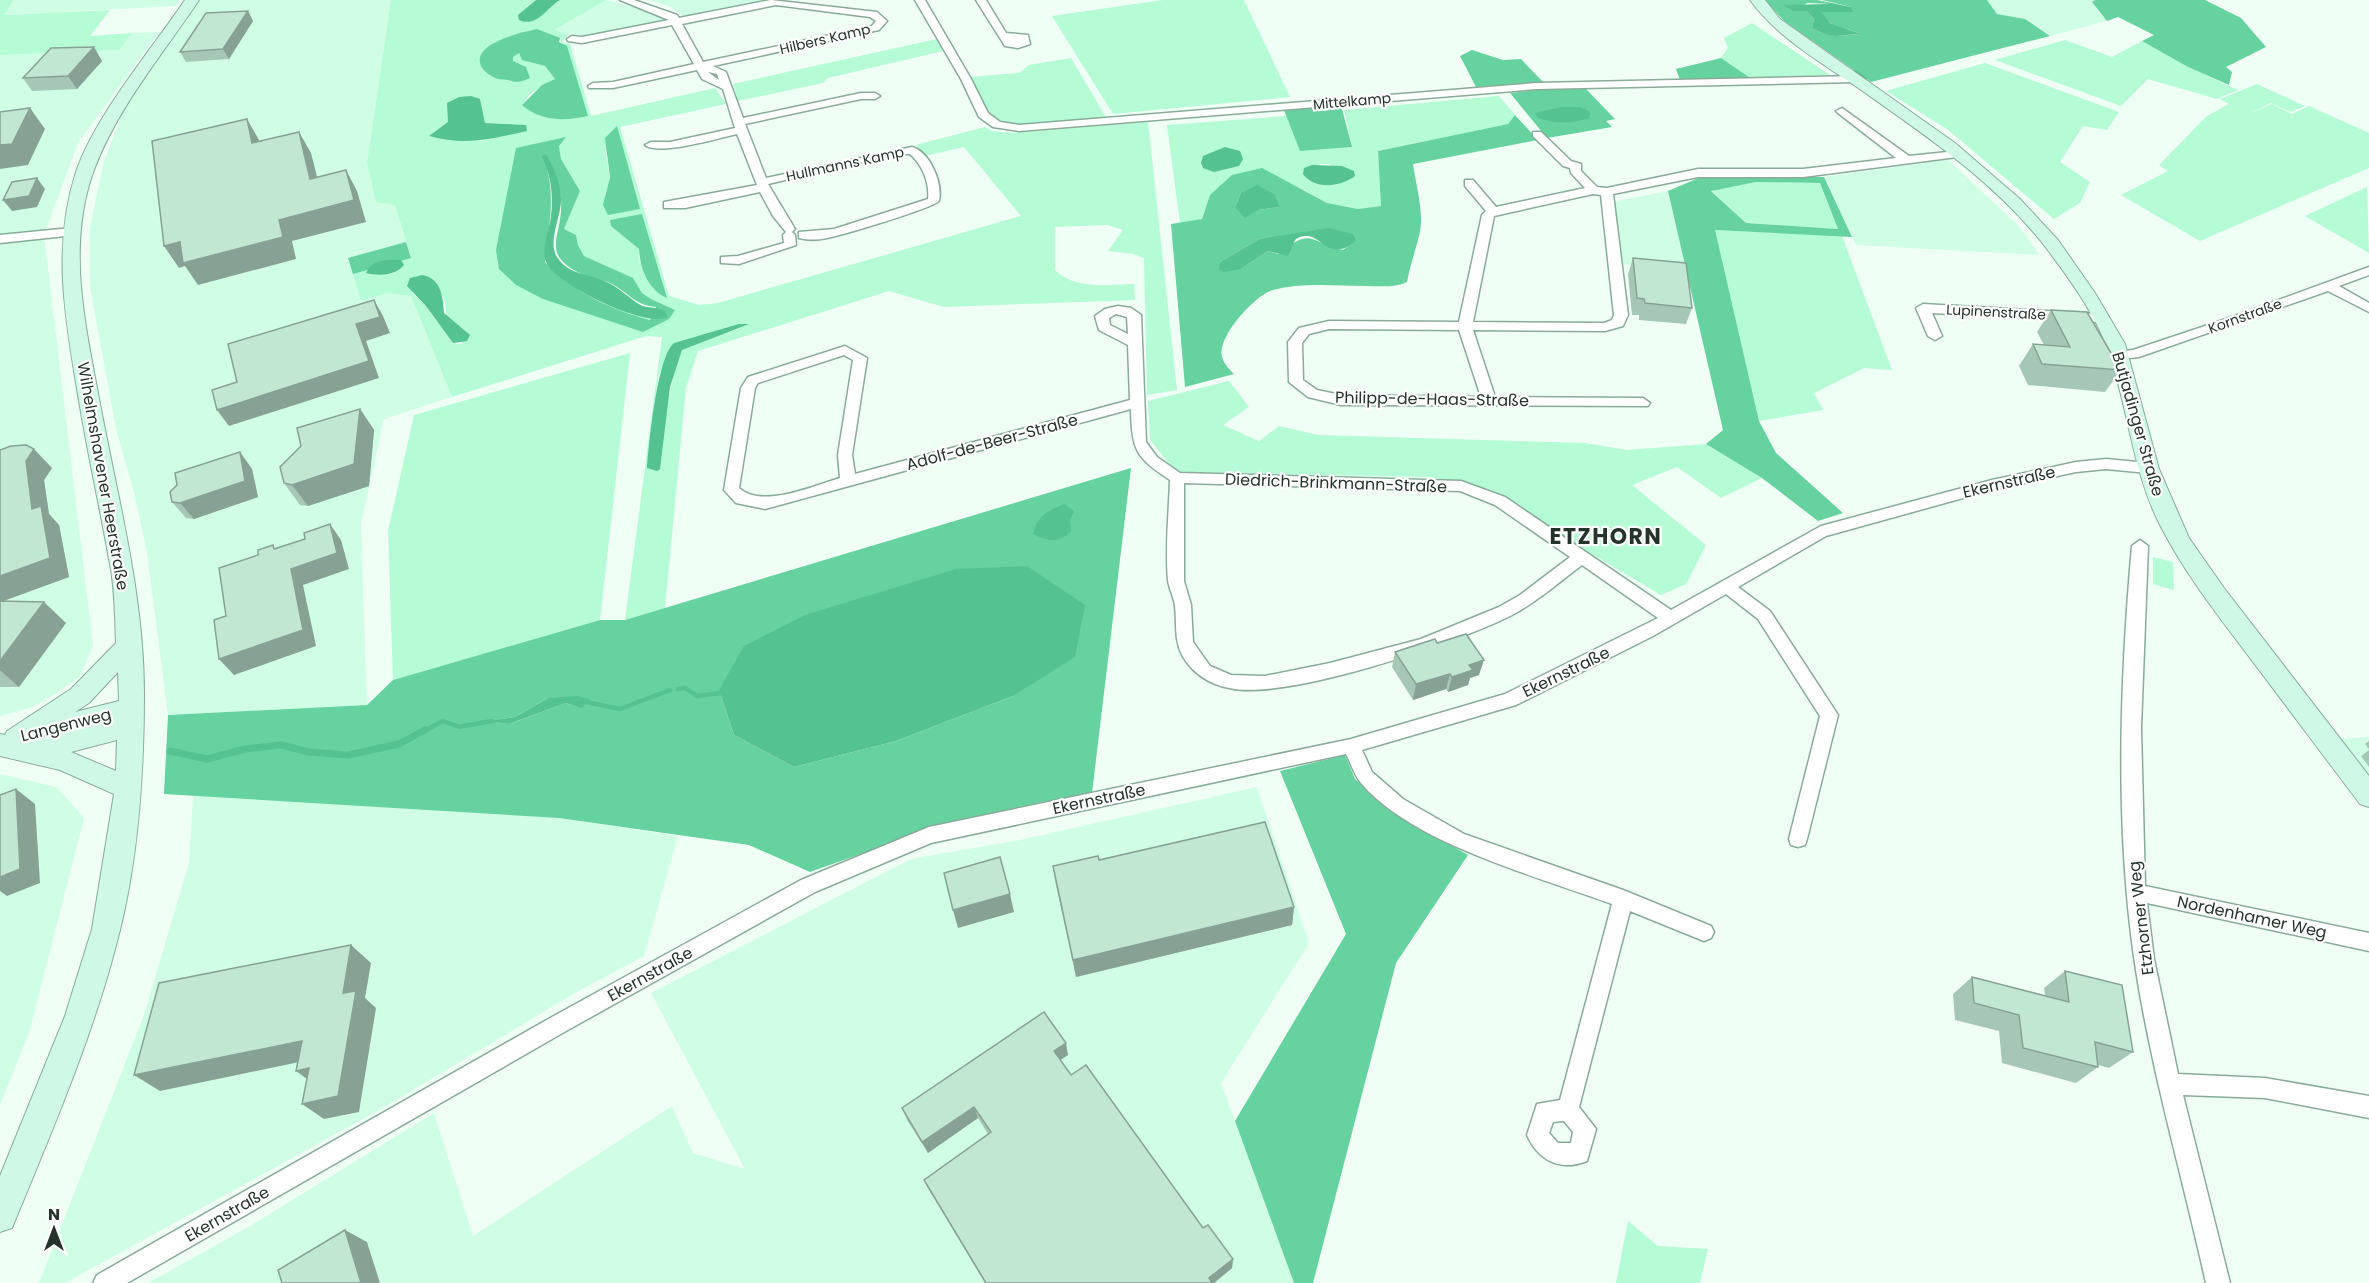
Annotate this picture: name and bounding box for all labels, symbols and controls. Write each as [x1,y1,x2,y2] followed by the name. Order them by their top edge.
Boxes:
[778,19,872,59] street label: Hilbers Kamp
[1312,88,1392,114] street label: Mittelkamp
[784,142,906,186] street label: Hullmanns Kamp
[2205,293,2285,339] street label: Kornstraße
[1946,299,2047,325] street label: Lupinenstraße
[2106,349,2170,499] street label: Butjadinger Straße
[72,360,134,592] street label: Wilhelmshavener Heerstraße
[1335,386,1529,412] street label: Philipp-de-Haas-Straße
[904,408,1080,476] street label: Adolf-de-Beer-Straße
[1960,460,2058,504] street label: Ekernstraße
[1225,468,1448,498] street label: Diedrich-Brinkmann-Straße
[1550,521,1662,552] district label: ETZHORN
[1519,641,1614,703] street label: Ekernstraße
[18,703,114,747] street label: Langenweg
[1050,778,1148,820] street label: Ekernstraße
[2123,860,2159,976] street label: Etzhorner Weg
[2175,890,2329,944] street label: Nordenhamer Weg
[603,941,697,1007] street label: Ekernstraße
[180,1180,274,1248] street label: Ekernstraße
[24,1199,84,1259] north arrow
[48,1203,60,1226] text: N

